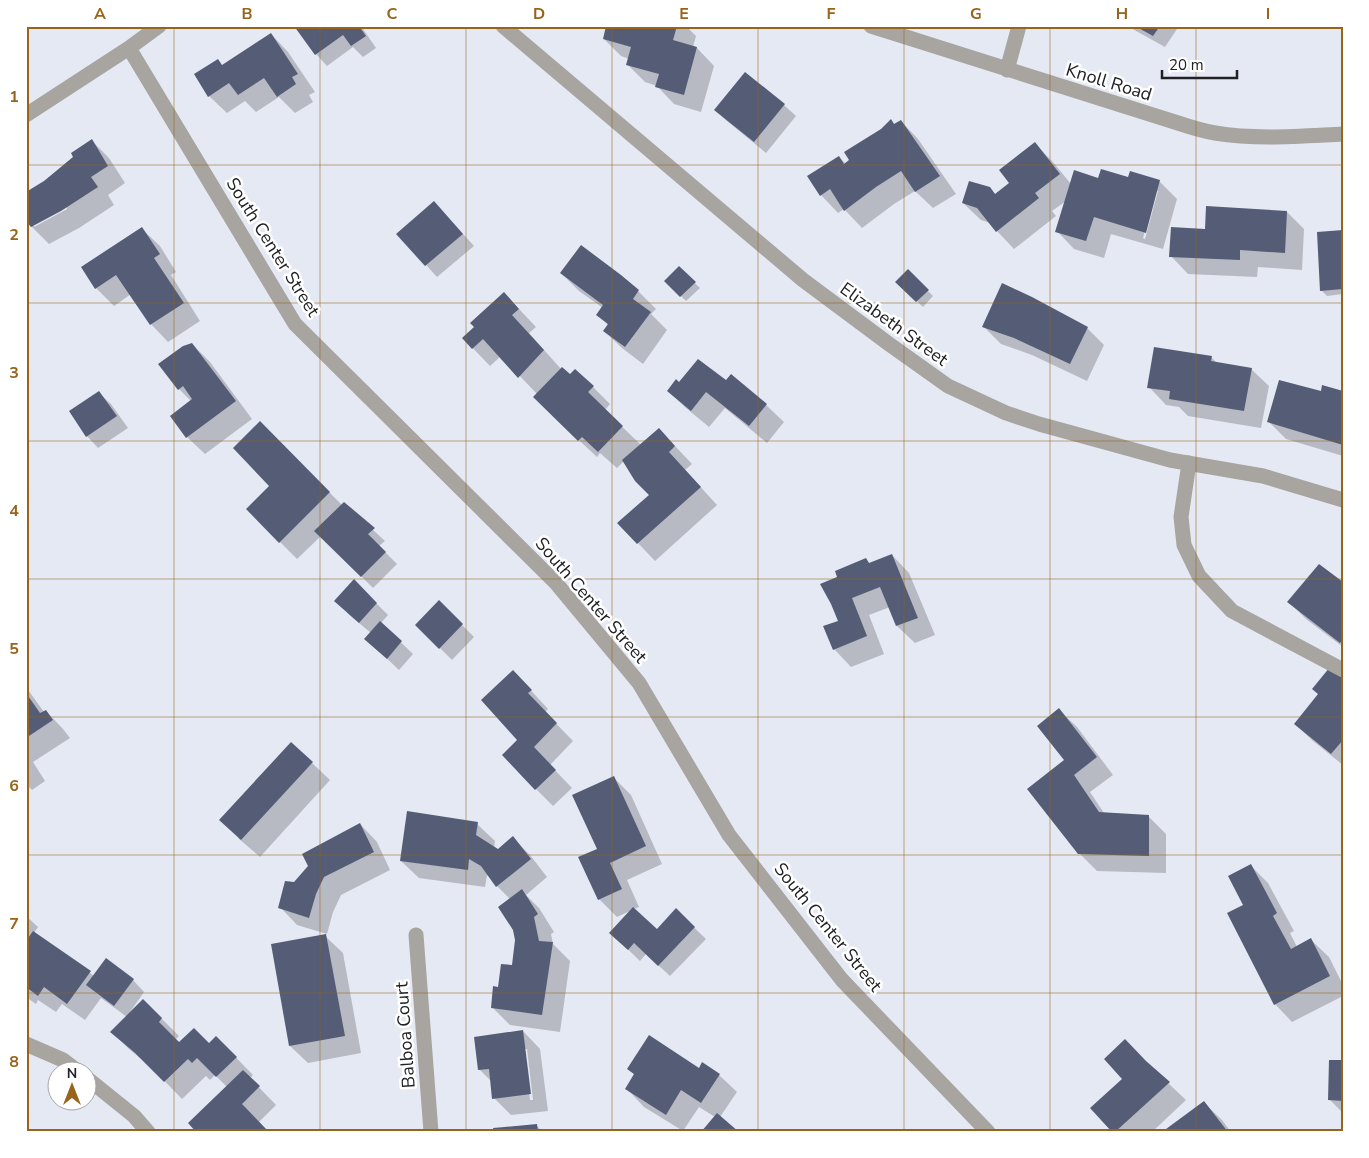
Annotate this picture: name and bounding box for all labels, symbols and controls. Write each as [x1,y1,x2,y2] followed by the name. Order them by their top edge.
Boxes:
[94,3,106,25] text: A
[241,3,253,25] text: B
[387,3,398,25] text: C
[533,3,545,25] text: D
[679,3,689,25] text: E
[827,3,836,25] text: F
[970,3,982,25] text: G
[1116,3,1128,25] text: H
[1266,3,1270,25] text: I
[1162,48,1236,80] scale bar
[1169,55,1204,75] text: 20 m
[1063,58,1155,106] street label: Knoll Road
[9,86,19,108] text: 1
[221,173,326,322] street label: South Center Street
[9,224,19,246] text: 2
[835,277,953,372] street label: Elizabeth Street
[9,362,19,384] text: 3
[9,500,19,522] text: 4
[530,532,653,669] street label: South Center Street
[9,638,19,660] text: 5
[9,775,19,797] text: 6
[768,857,888,997] street label: South Center Street
[9,913,19,935] text: 7
[389,980,421,1089] street label: Balboa Court
[9,1051,19,1073] text: 8
[48,1060,98,1110] north arrow
[67,1064,77,1083] text: N

